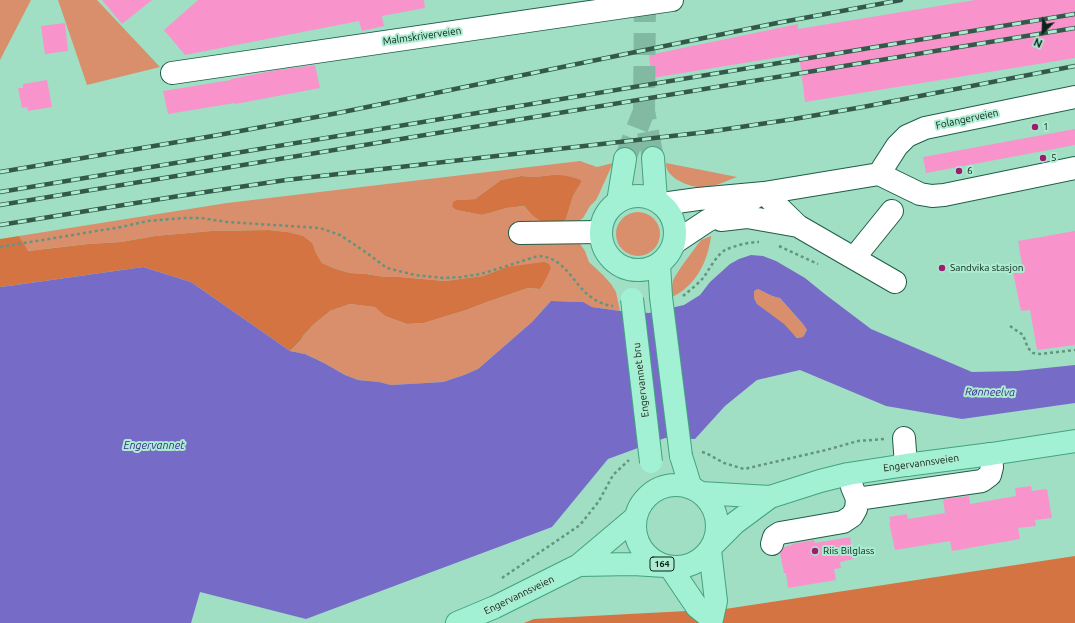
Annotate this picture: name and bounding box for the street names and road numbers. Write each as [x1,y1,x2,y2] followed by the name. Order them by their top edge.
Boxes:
[382,25,462,47] street label: Malmskriverveien
[934,106,1000,132] street label: Folangerveien
[630,342,652,418] street label: Engervannet bru
[882,452,960,474] street label: Engervannsveien
[650,557,674,571] road number: 164
[482,573,556,617] street label: Engervannsveien

